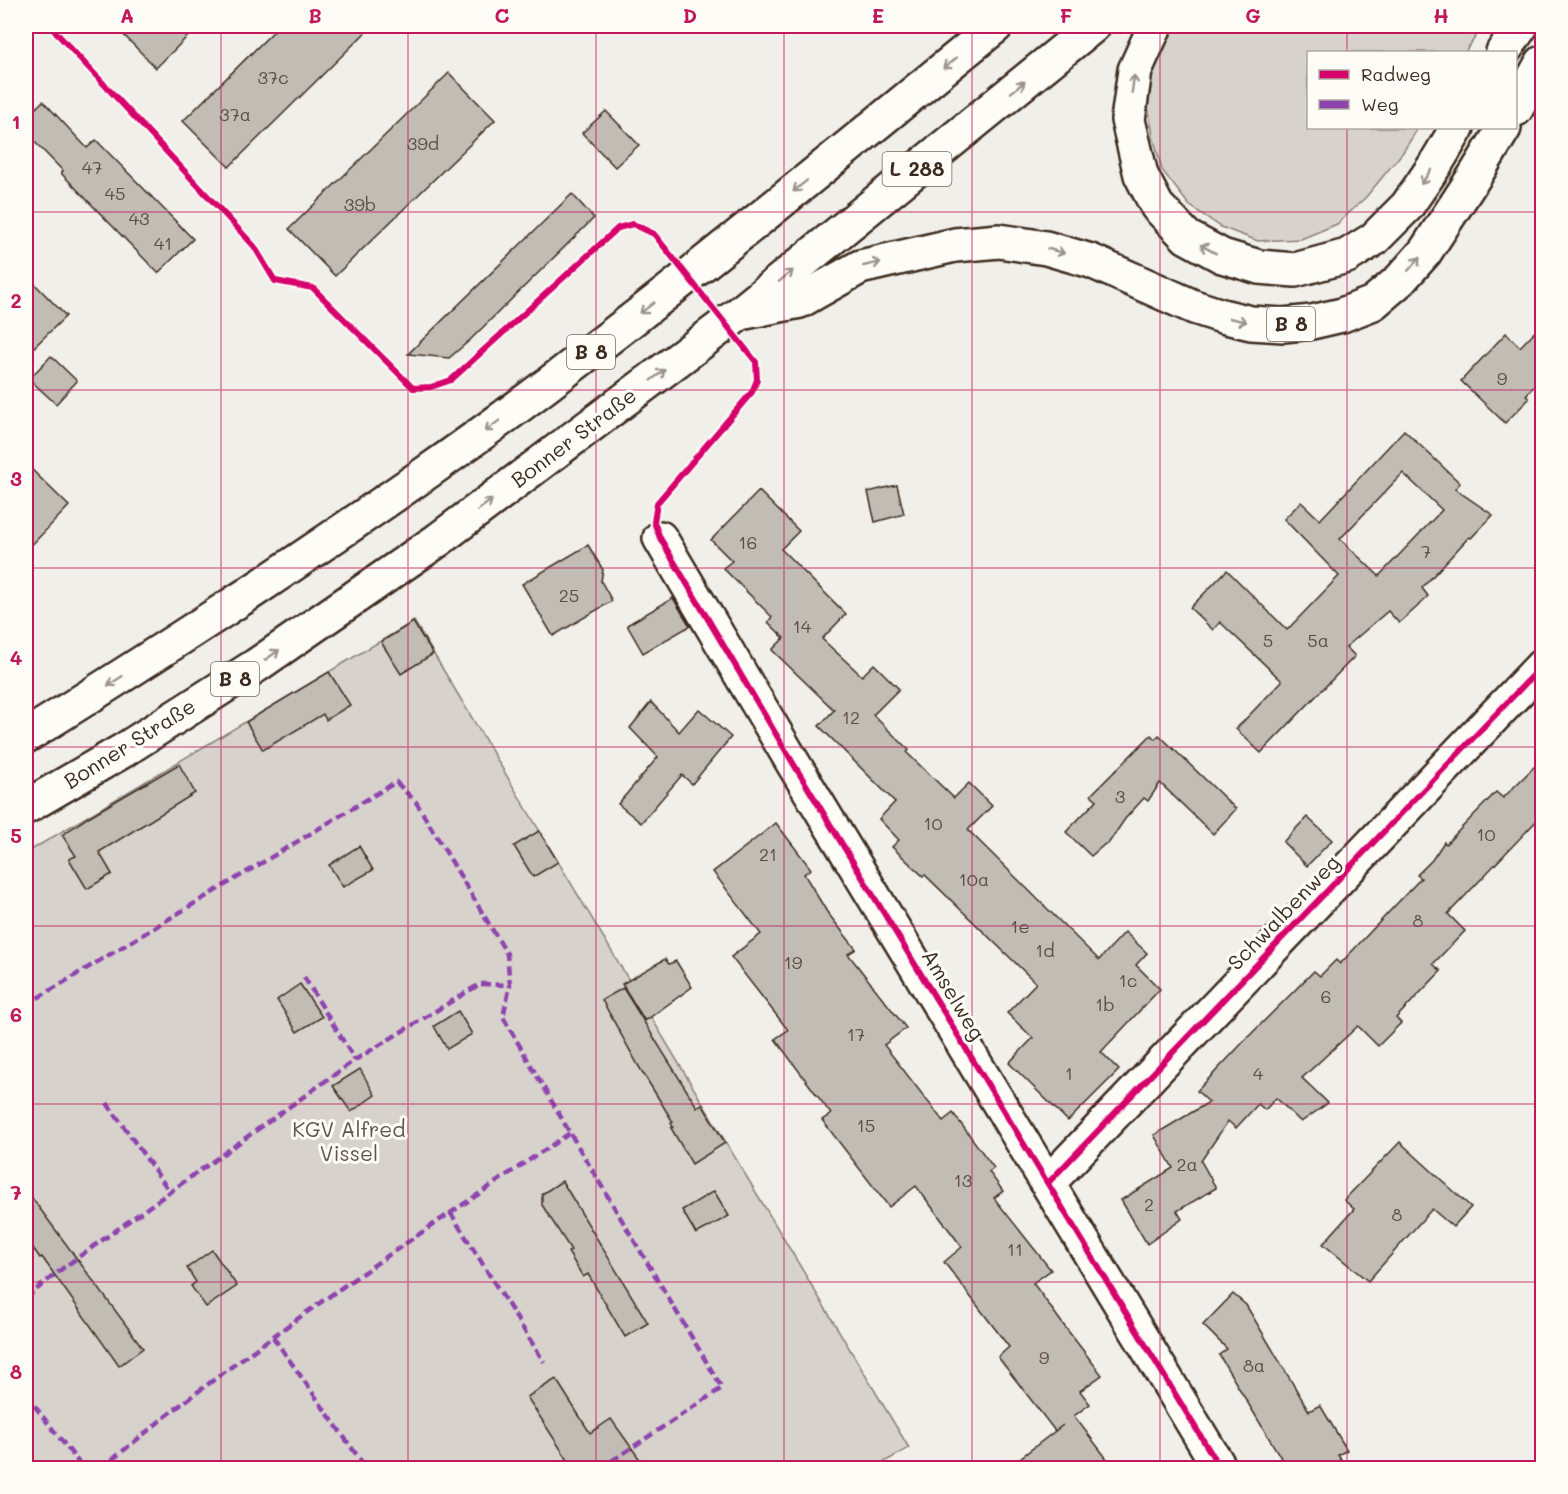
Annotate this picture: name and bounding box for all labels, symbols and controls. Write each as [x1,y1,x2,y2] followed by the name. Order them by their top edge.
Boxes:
[120,2,134,28] text: A
[308,2,322,28] text: B
[495,2,510,28] text: C
[683,2,697,28] text: D
[872,2,884,28] text: E
[1060,2,1073,28] text: F
[1245,2,1261,28] text: G
[1433,2,1449,28] text: H
[1307,51,1517,129] legend
[942,56,958,69] one-way arrow
[1361,62,1431,86] text: Radweg
[257,65,289,89] house number: 37c
[1127,74,1138,94] one-way arrow
[1010,80,1026,93] one-way arrow
[1361,92,1398,116] text: Weg
[219,102,251,126] house number: 37a
[12,108,20,134] text: 1
[407,131,439,155] house number: 39d
[882,152,952,186] road number: L 288
[82,155,102,179] house number: 47
[1420,169,1433,186] one-way arrow
[792,180,808,193] one-way arrow
[104,181,126,205] house number: 45
[344,192,376,216] house number: 39b
[128,206,150,230] house number: 43
[154,231,172,255] house number: 41
[1200,243,1217,255] one-way arrow
[1046,246,1065,257] one-way arrow
[1407,257,1421,272] one-way arrow
[862,258,881,269] one-way arrow
[778,270,794,283] one-way arrow
[10,287,22,313] text: 2
[639,301,655,314] one-way arrow
[1267,307,1315,341] road number: B 8
[1228,314,1247,326] one-way arrow
[567,335,615,369] road number: B 8
[1497,366,1508,390] house number: 9
[649,369,665,382] one-way arrow
[505,381,641,493] street label: Bonner Straße
[484,419,500,432] one-way arrow
[10,465,22,491] text: 3
[476,498,492,511] one-way arrow
[739,530,757,554] house number: 16
[1421,539,1431,563] house number: 7
[559,583,579,607] house number: 25
[793,614,812,638] house number: 14
[1263,628,1273,652] house number: 5
[1307,628,1329,652] house number: 5a
[10,644,23,670] text: 4
[263,649,279,661] one-way arrow
[211,662,259,696] road number: B 8
[107,675,124,687] one-way arrow
[58,692,200,794] street label: Bonner Straße
[842,705,860,729] house number: 12
[1115,784,1125,808] house number: 3
[923,811,943,835] house number: 10
[10,822,22,848] text: 5
[1476,822,1496,846] house number: 10
[759,842,777,866] house number: 21
[1221,849,1345,975] street label: Schwalbenweg
[959,867,989,891] house number: 10a
[1413,908,1424,932] house number: 8
[1010,914,1030,938] house number: 1e
[1035,938,1055,962] house number: 1d
[917,944,992,1045] street label: Amselweg
[784,950,803,974] house number: 19
[1119,968,1137,992] house number: 1c
[1321,984,1331,1008] house number: 6
[1095,992,1115,1016] house number: 1b
[10,1001,22,1027] text: 6
[847,1022,865,1046] house number: 17
[1065,1061,1073,1085] house number: 1
[1253,1061,1264,1085] house number: 4
[857,1113,875,1137] house number: 15
[292,1115,406,1166] park label: KGV Alfred Vissel
[1176,1152,1198,1176] house number: 2a
[954,1168,972,1192] house number: 13
[10,1179,22,1205] text: 7
[1144,1192,1154,1216] house number: 2
[1392,1202,1403,1226] house number: 8
[1007,1237,1023,1261] house number: 11
[1039,1345,1050,1369] house number: 9
[1243,1353,1265,1377] house number: 8a
[10,1358,22,1384] text: 8

